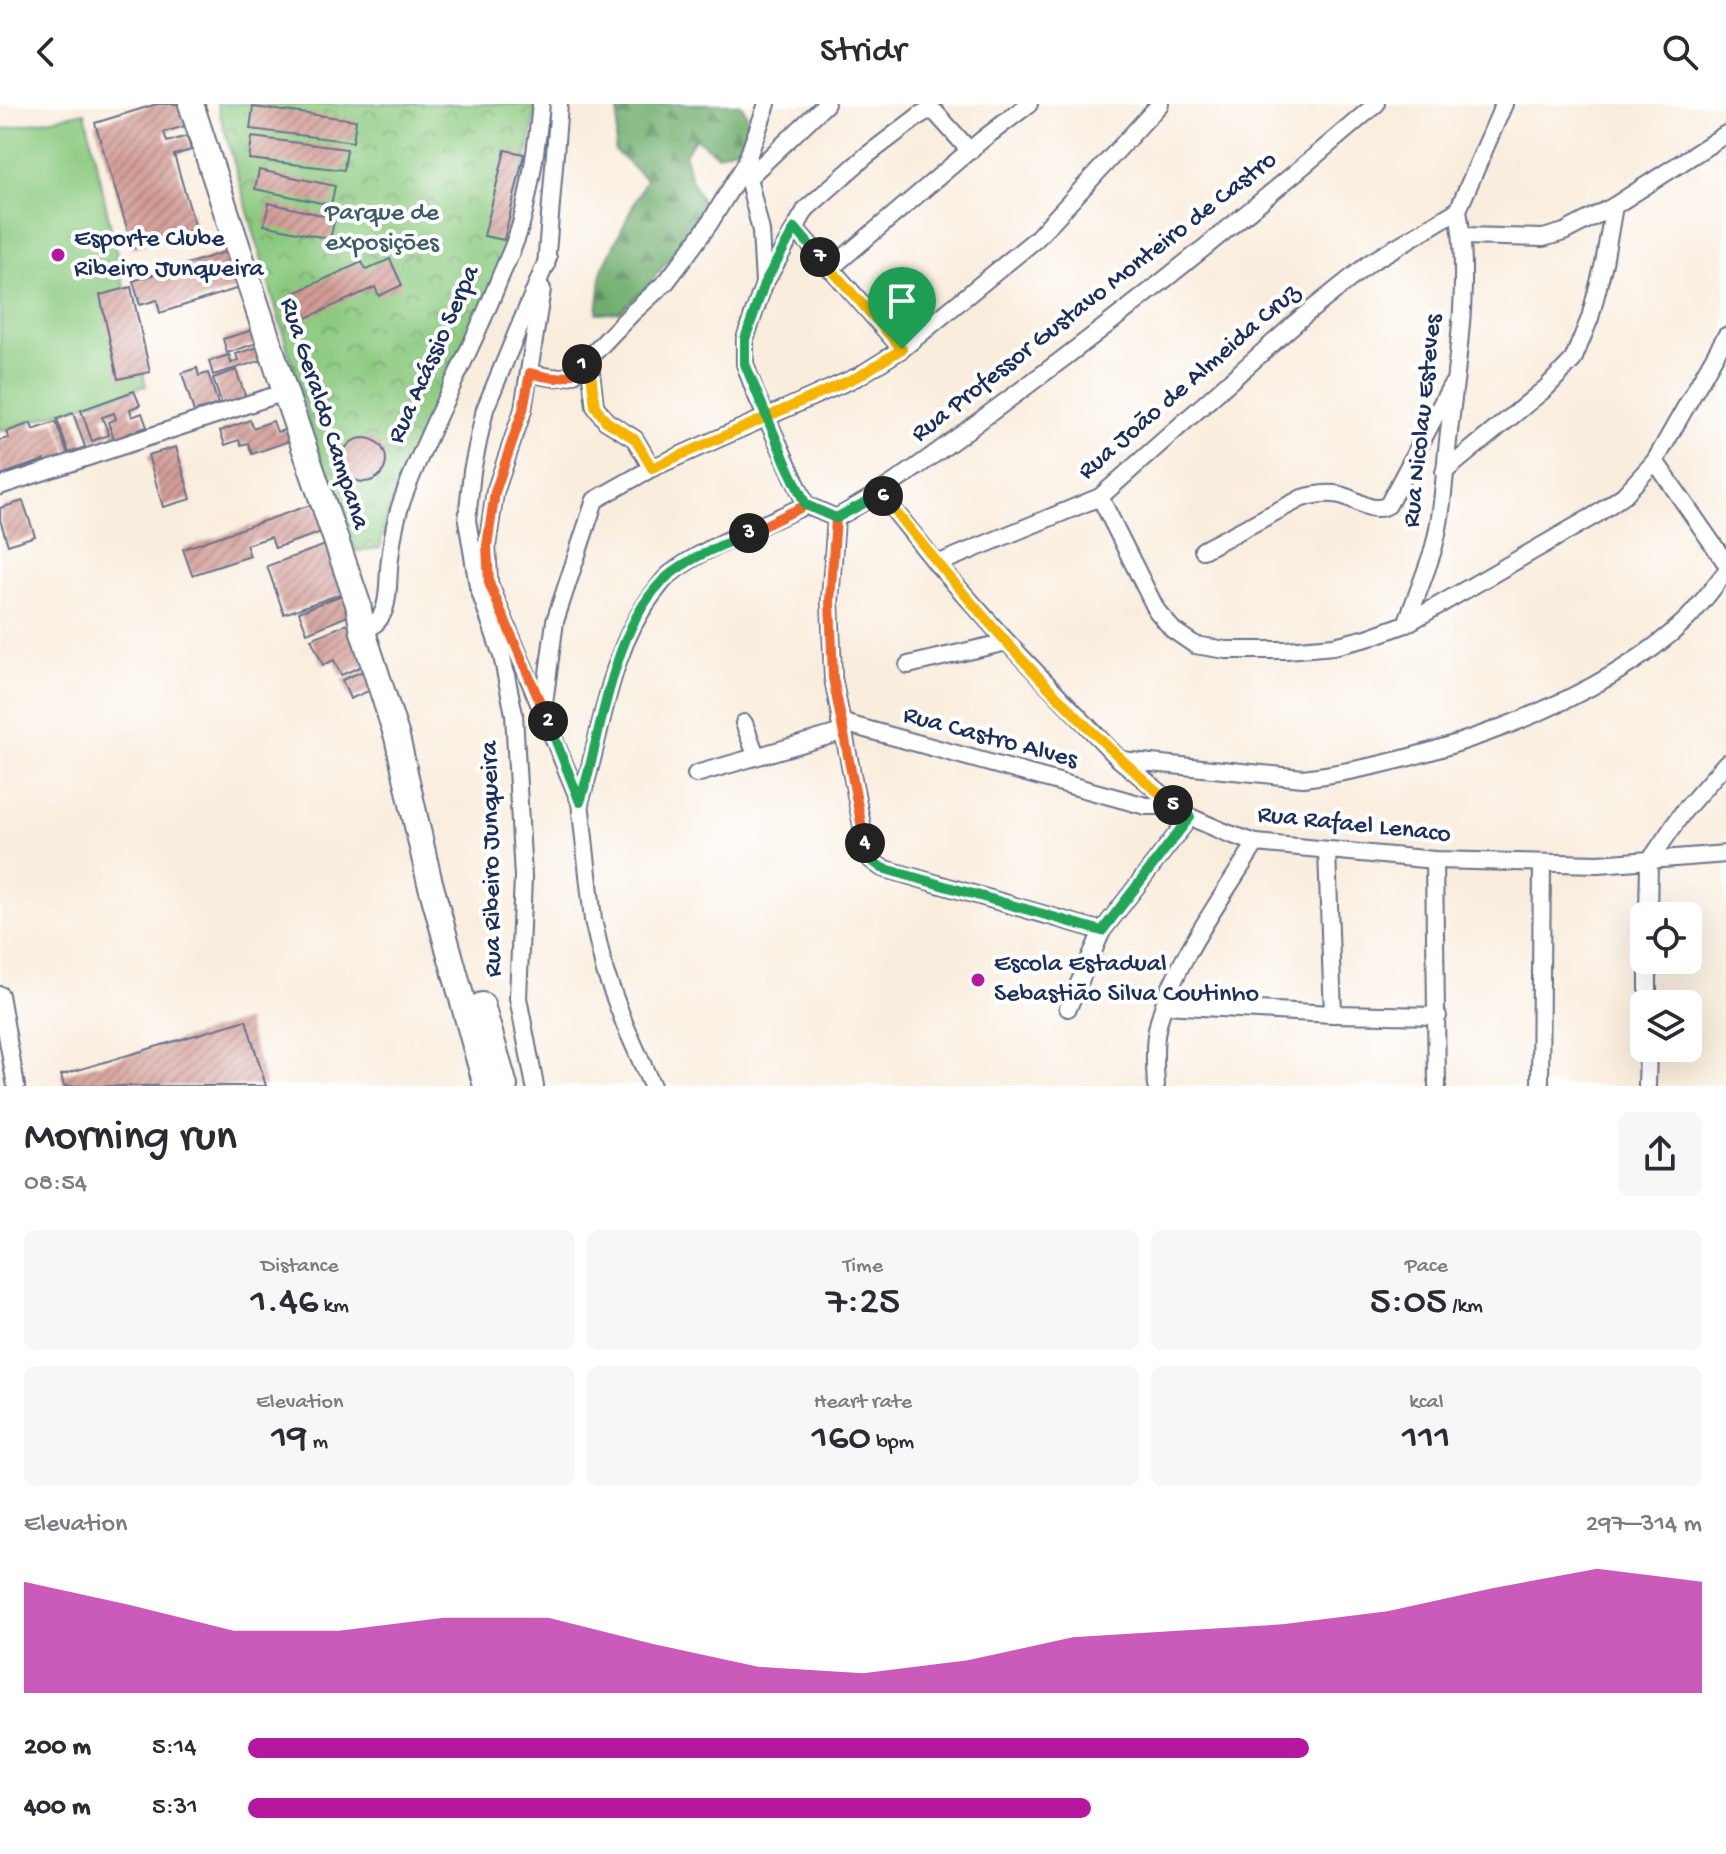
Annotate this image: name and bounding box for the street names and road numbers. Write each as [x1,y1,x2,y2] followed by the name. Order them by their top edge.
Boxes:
[906,145,1284,451] street label: Rua Professor Gustavo Monteiro de Castro
[382,260,489,449] street label: Rua Acássio Serpa
[1073,277,1308,488] street label: Rua João de Almeida Cruz
[271,294,376,535] street label: Rua Geraldo Campana
[1397,311,1451,529] street label: Rua Nicolau Esteves
[899,701,1082,778] street label: Rua Castro Alves
[475,739,511,977] street label: Rua Ribeiro Junqueira
[1256,800,1452,852] street label: Rua Rafael Lenaco

